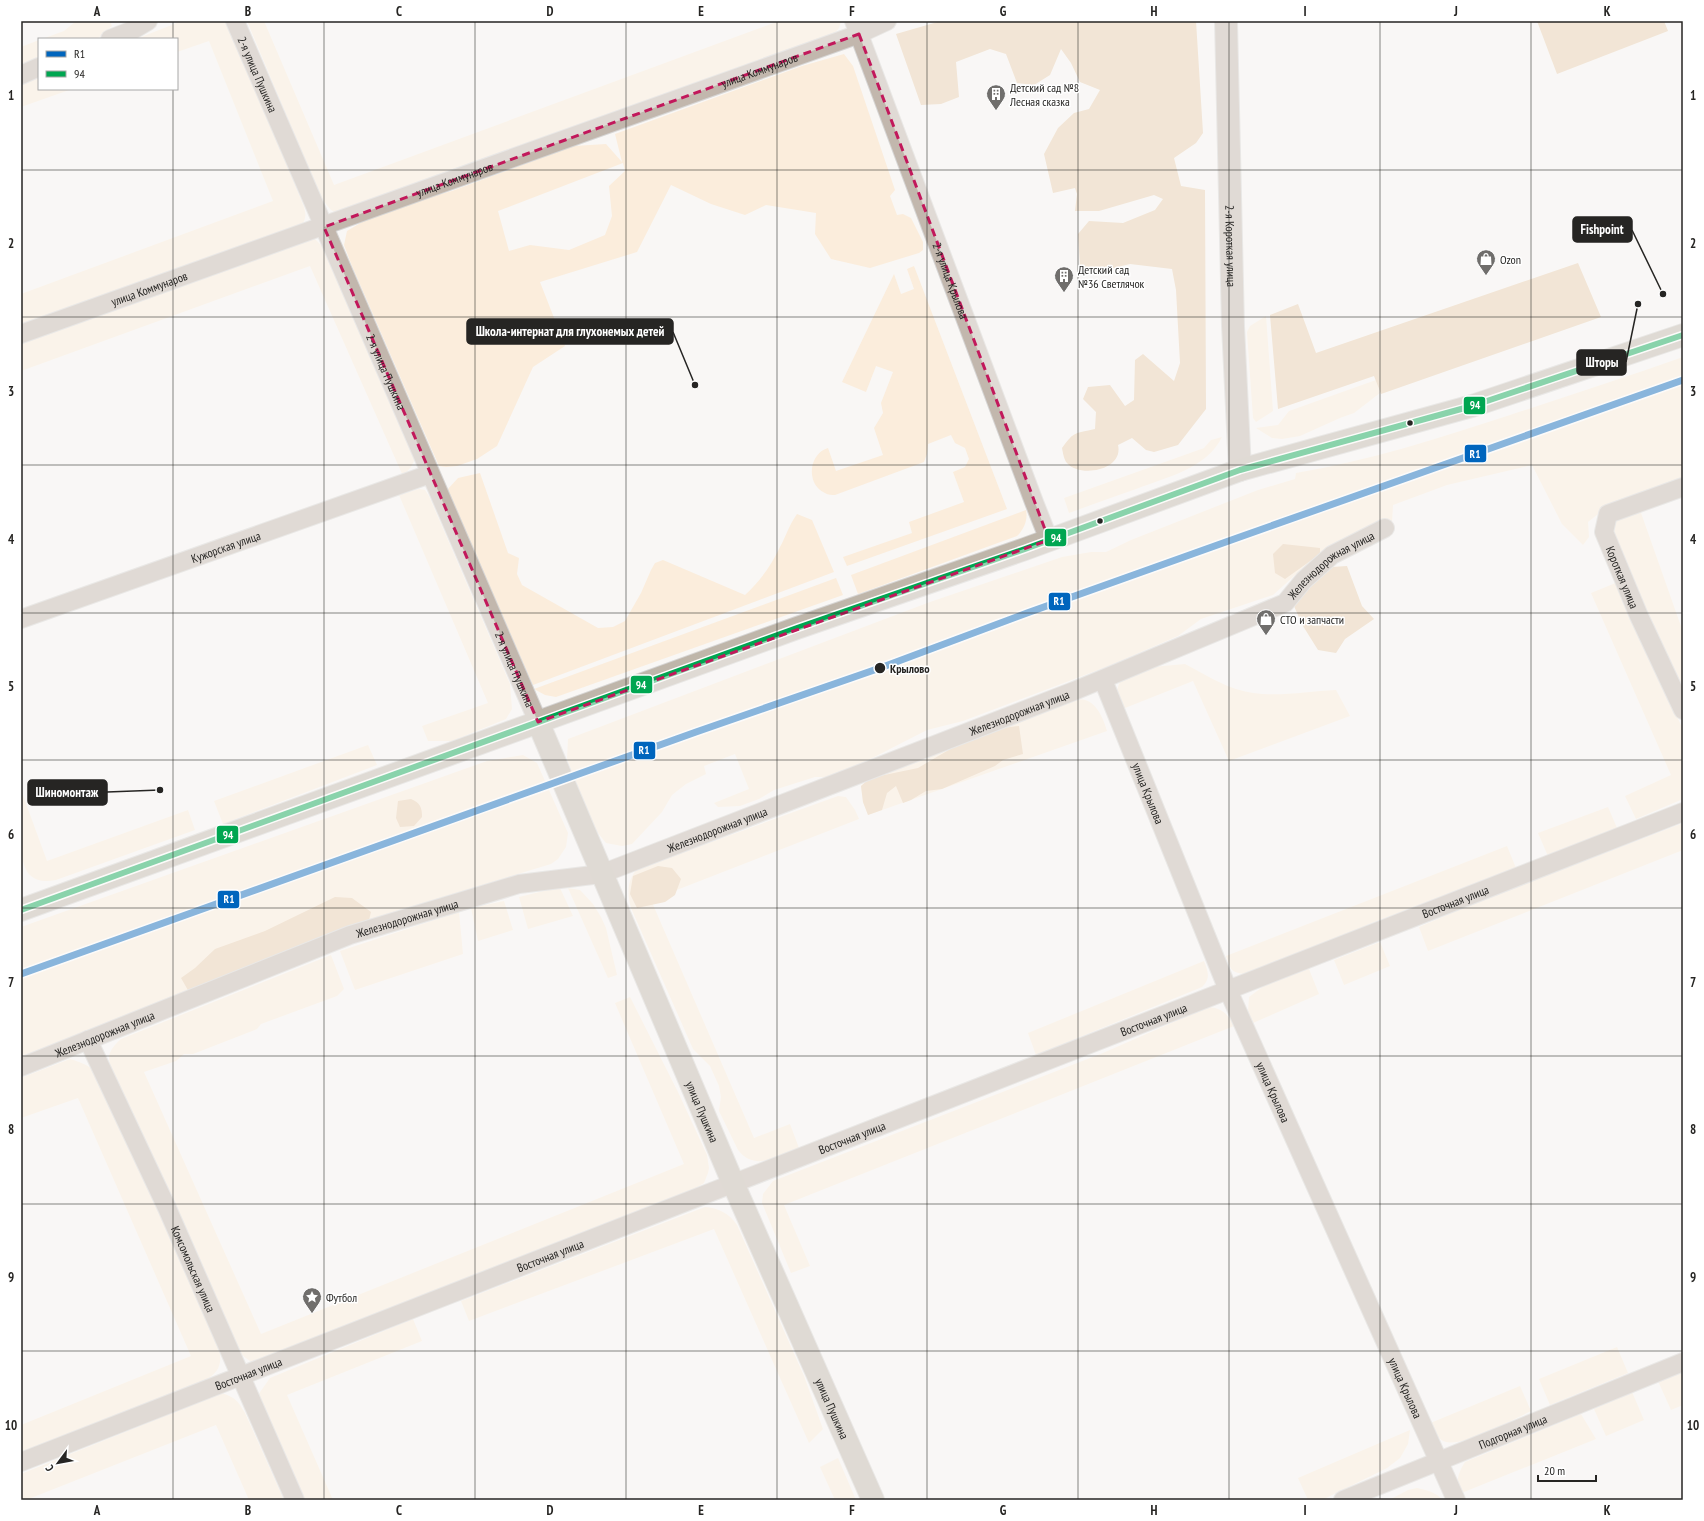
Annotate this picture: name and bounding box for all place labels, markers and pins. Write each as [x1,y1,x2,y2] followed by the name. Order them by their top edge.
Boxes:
[1009,80,1079,109] place label: Детский сад №8 Лесная сказка
[985,83,1007,111] building icon: Детский сад №8 Лесная сказка
[1573,217,1632,242] callout: Fishpoint
[1475,248,1497,276] shop icon: Ozon
[1500,252,1521,267] place label: Ozon
[1078,262,1145,291] place label: Детский сад №36 Светлячок
[1053,265,1075,293] building icon: Детский сад №36 Светлячок
[467,319,673,344] callout: Школа-интернат для глухонемых детей
[1577,350,1626,375] callout: Шторы
[1405,418,1415,428] unlabelled marker
[1095,516,1105,526] unlabelled marker
[1255,608,1277,636] shop icon: СТО и запчасти
[1280,612,1344,627] place label: СТО и запчасти
[873,661,887,675] marker: Крылово
[890,661,930,676] place label: Крылово
[28,780,107,805] callout: Шиномонтаж
[301,1286,323,1314] place icon: Футбол
[326,1290,357,1305] place label: Футбол

